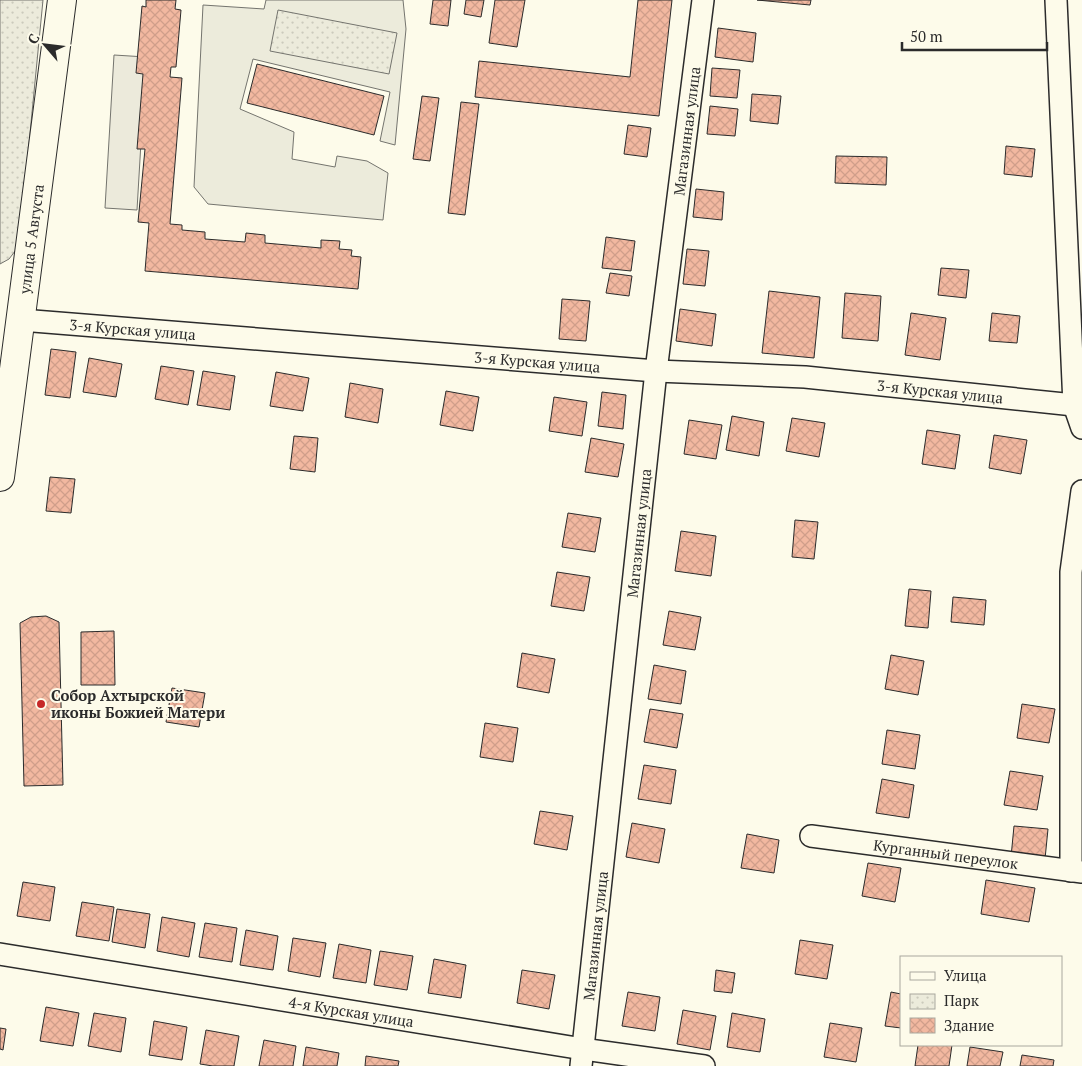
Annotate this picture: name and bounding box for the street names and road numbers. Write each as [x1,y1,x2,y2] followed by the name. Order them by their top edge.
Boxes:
[668,65,705,197] street label: Магазинная улица
[14,183,48,296] street label: улица 5 Августа
[69,314,197,344] street label: 3-я Курская улица
[473,346,602,377] street label: 3-я Курская улица
[876,375,1004,408] street label: 3-я Курская улица
[622,467,655,599] street label: Магазинная улица
[872,834,1020,874] street label: Курганный переулок
[578,870,612,1001] street label: Магазинная улица
[287,991,416,1031] street label: 4-я Курская улица

